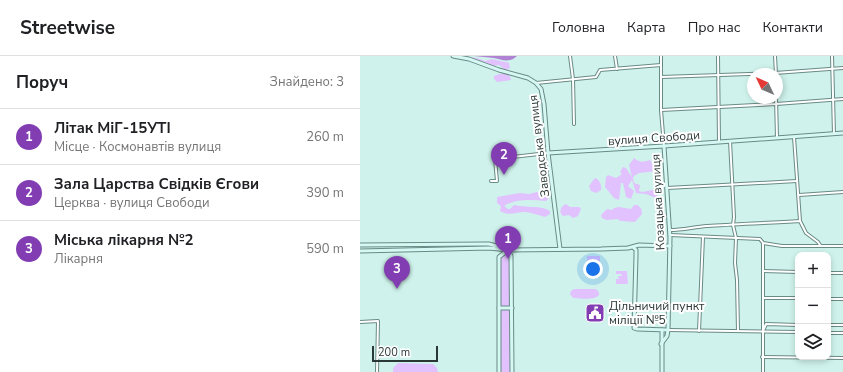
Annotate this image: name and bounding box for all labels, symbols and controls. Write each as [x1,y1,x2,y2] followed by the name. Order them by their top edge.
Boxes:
[20,15,115,41] text: Streetwise
[552,18,605,37] text: Головна
[627,18,666,37] text: Карта
[688,18,740,37] text: Про нас
[762,18,823,37] text: Контакти
[747,68,783,104] north arrow
[16,71,68,94] text: Поруч
[270,73,344,91] text: Знайдено: 3
[525,94,553,198] street label: Заводська вулиця
[54,118,171,138] text: Літак МіГ-15УТІ
[607,127,701,149] street label: вулиця Свободи
[25,128,33,146] text: 1
[306,128,344,146] text: 260 m
[54,138,221,156] text: Місце · Космонавтів вулиця
[491,142,517,175] pin: 2
[647,153,669,251] street label: Козацька вулиця
[54,174,259,194] text: Зала Царства Свідків Єгови
[25,184,33,202] text: 2
[306,184,344,202] text: 390 m
[54,194,210,212] text: Церква · вулиця Свободи
[495,226,521,259] pin: 1
[54,230,194,250] text: Міська лікарня №2
[25,240,33,258] text: 3
[306,240,344,258] text: 590 m
[54,250,103,268] text: Лікарня
[795,252,831,360] map controls
[795,252,831,288] button: +
[384,256,410,289] pin: 3
[583,259,603,279] your location
[795,288,831,324] button: −
[609,298,705,328] place label: Дільничий пункт міліції №5
[584,302,606,324] public building icon: Дільничий пункт міліції №5
[795,324,831,360] button: layers
[372,344,438,363] scale bar
[378,345,410,360] text: 200 m

